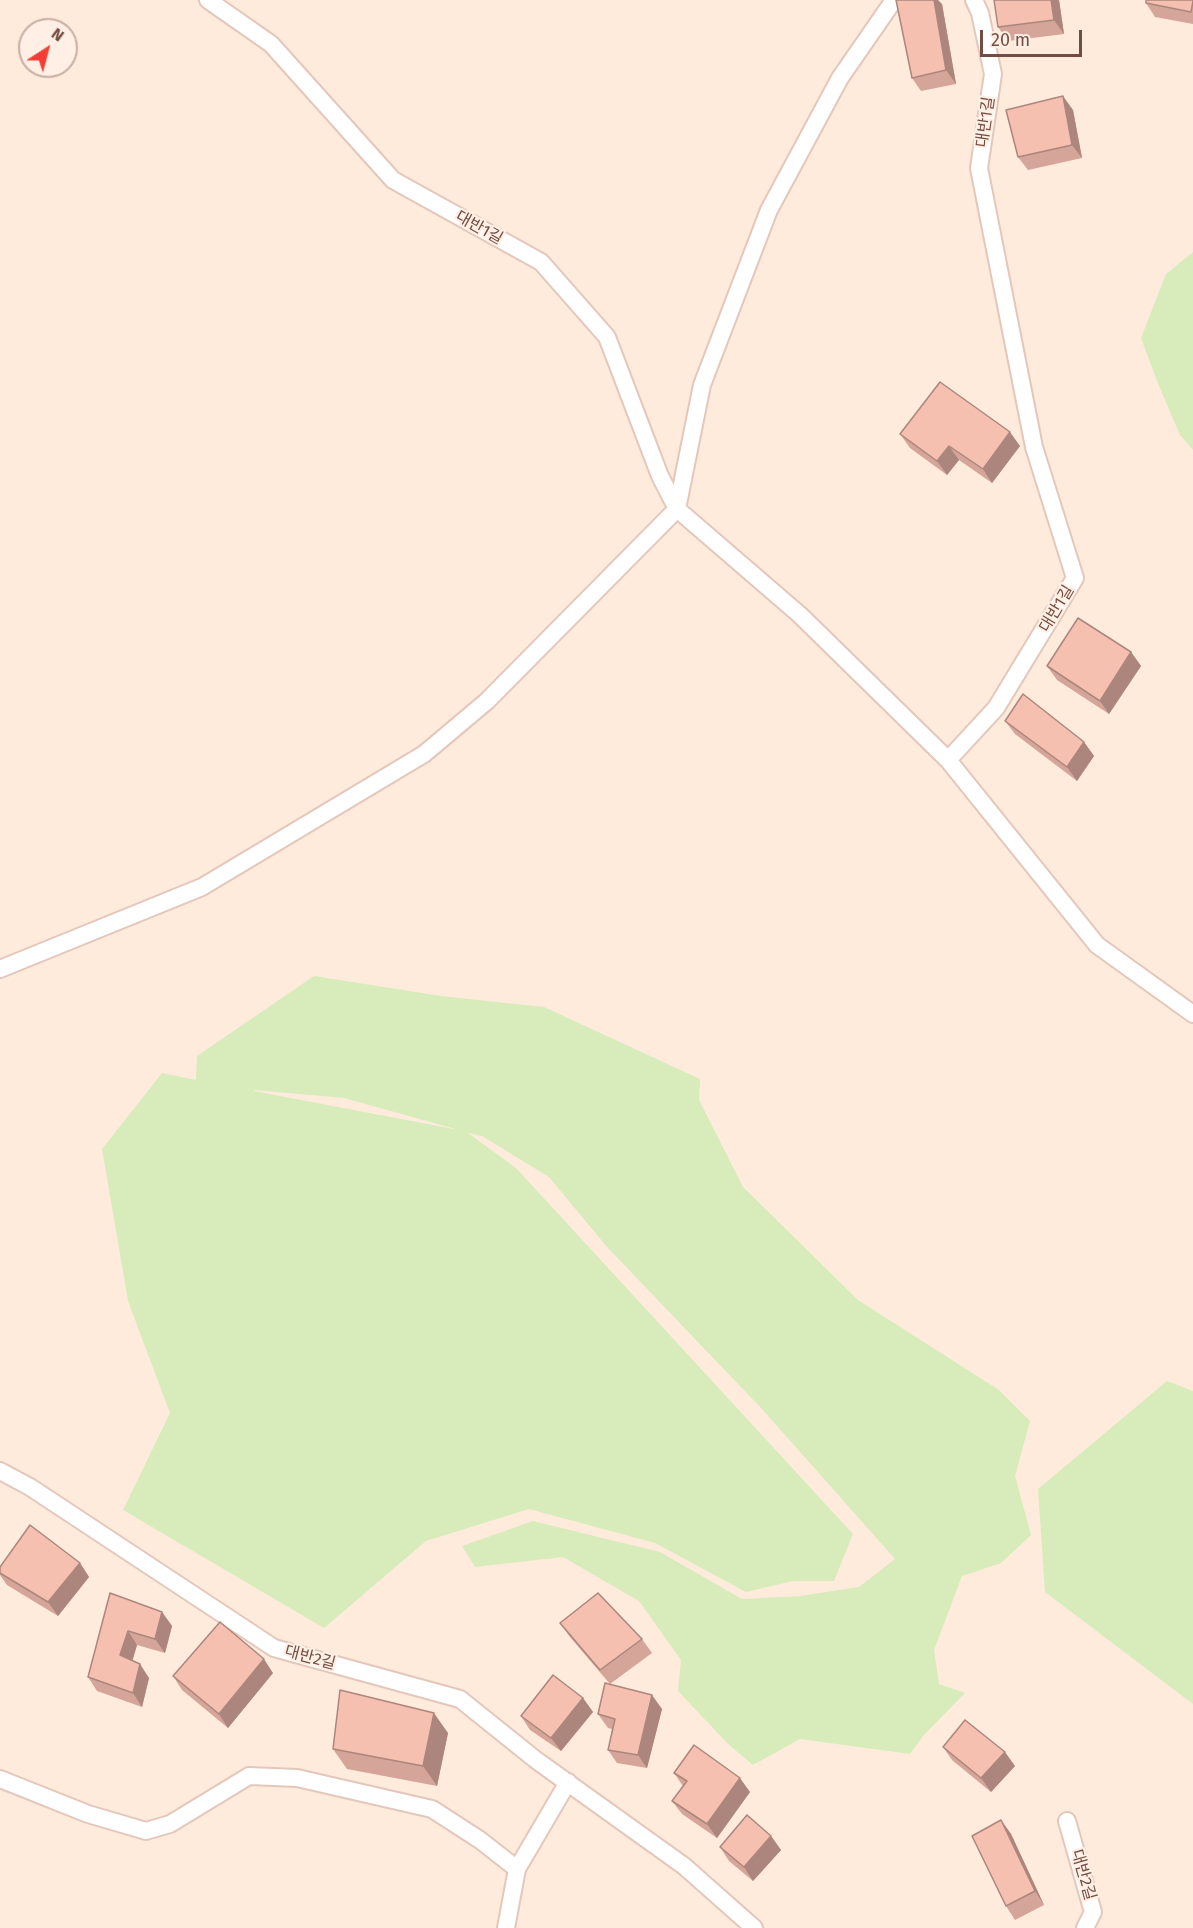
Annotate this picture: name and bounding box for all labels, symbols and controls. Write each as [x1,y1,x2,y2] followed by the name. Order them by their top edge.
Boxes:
[18,18,78,78] north arrow
[983,18,1085,56] scale bar
[48,24,68,45] text: N
[991,29,1030,51] text: 20 m
[973,95,999,149] street label: 대반1길
[452,207,506,249] street label: 대반1길
[1036,582,1078,636] street label: 대반1길
[282,1642,338,1674] street label: 대반2길
[1067,1847,1099,1903] street label: 대반2길

